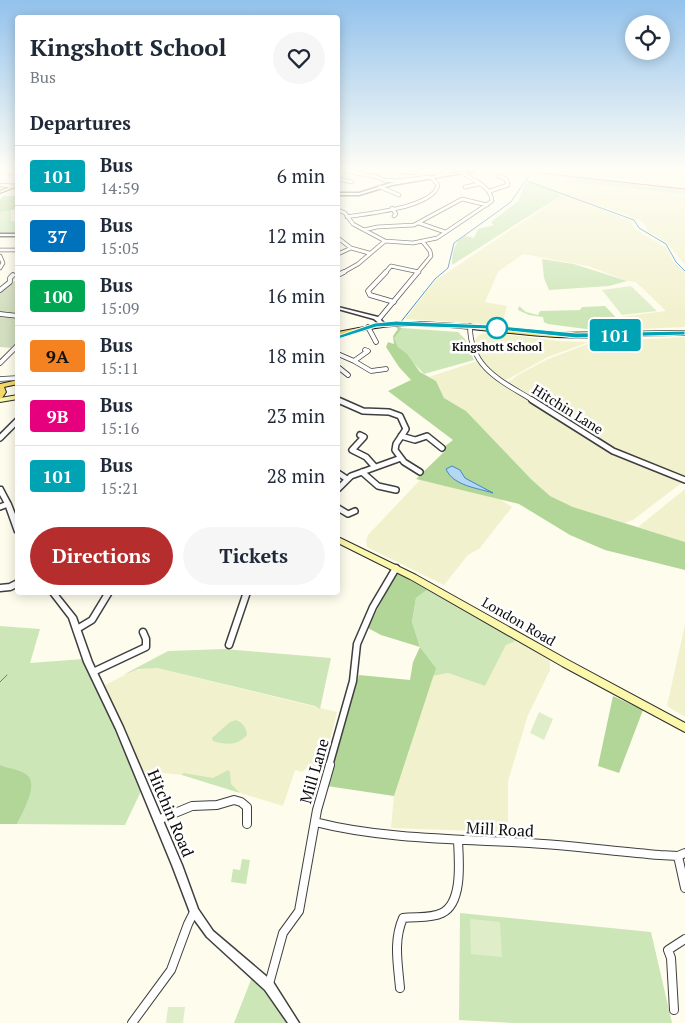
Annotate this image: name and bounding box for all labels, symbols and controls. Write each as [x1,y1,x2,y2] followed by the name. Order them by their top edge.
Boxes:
[625,15,670,60] map controls
[625,15,670,60] button: locate
[30,31,227,63] text: Kingshott School
[273,32,325,84] button: heart
[30,66,56,88] text: Bus
[30,110,131,135] text: Departures
[100,152,133,177] text: Bus
[277,163,325,188] text: 6 min
[42,164,73,188] text: 101
[100,177,139,199] text: 14:59
[100,212,133,237] text: Bus
[267,223,325,248] text: 12 min
[47,224,68,248] text: 37
[100,237,139,259] text: 15:05
[100,272,133,297] text: Bus
[267,283,325,308] text: 16 min
[42,284,73,308] text: 100
[100,297,139,319] text: 15:09
[486,317,508,339] marker: Kingshott School
[586,319,644,351] line badge: 101
[600,323,630,347] text: 101
[100,332,133,357] text: Bus
[452,340,542,354] place label: Kingshott School
[267,343,325,368] text: 18 min
[46,344,69,368] text: 9A
[100,357,139,379] text: 15:11
[529,380,607,438] street label: Hitchin Lane
[100,392,133,417] text: Bus
[267,403,325,428] text: 23 min
[47,404,68,428] text: 9B
[100,417,139,439] text: 15:16
[100,452,133,477] text: Bus
[267,463,325,488] text: 28 min
[42,464,73,488] text: 101
[100,477,139,499] text: 15:21
[30,527,173,585] button: Directions
[183,527,325,585] button: Tickets
[479,592,560,650] street label: London Road
[294,736,334,806] street label: Mill Lane
[143,766,199,860] street label: Hitchin Road
[466,816,535,842] street label: Mill Road

